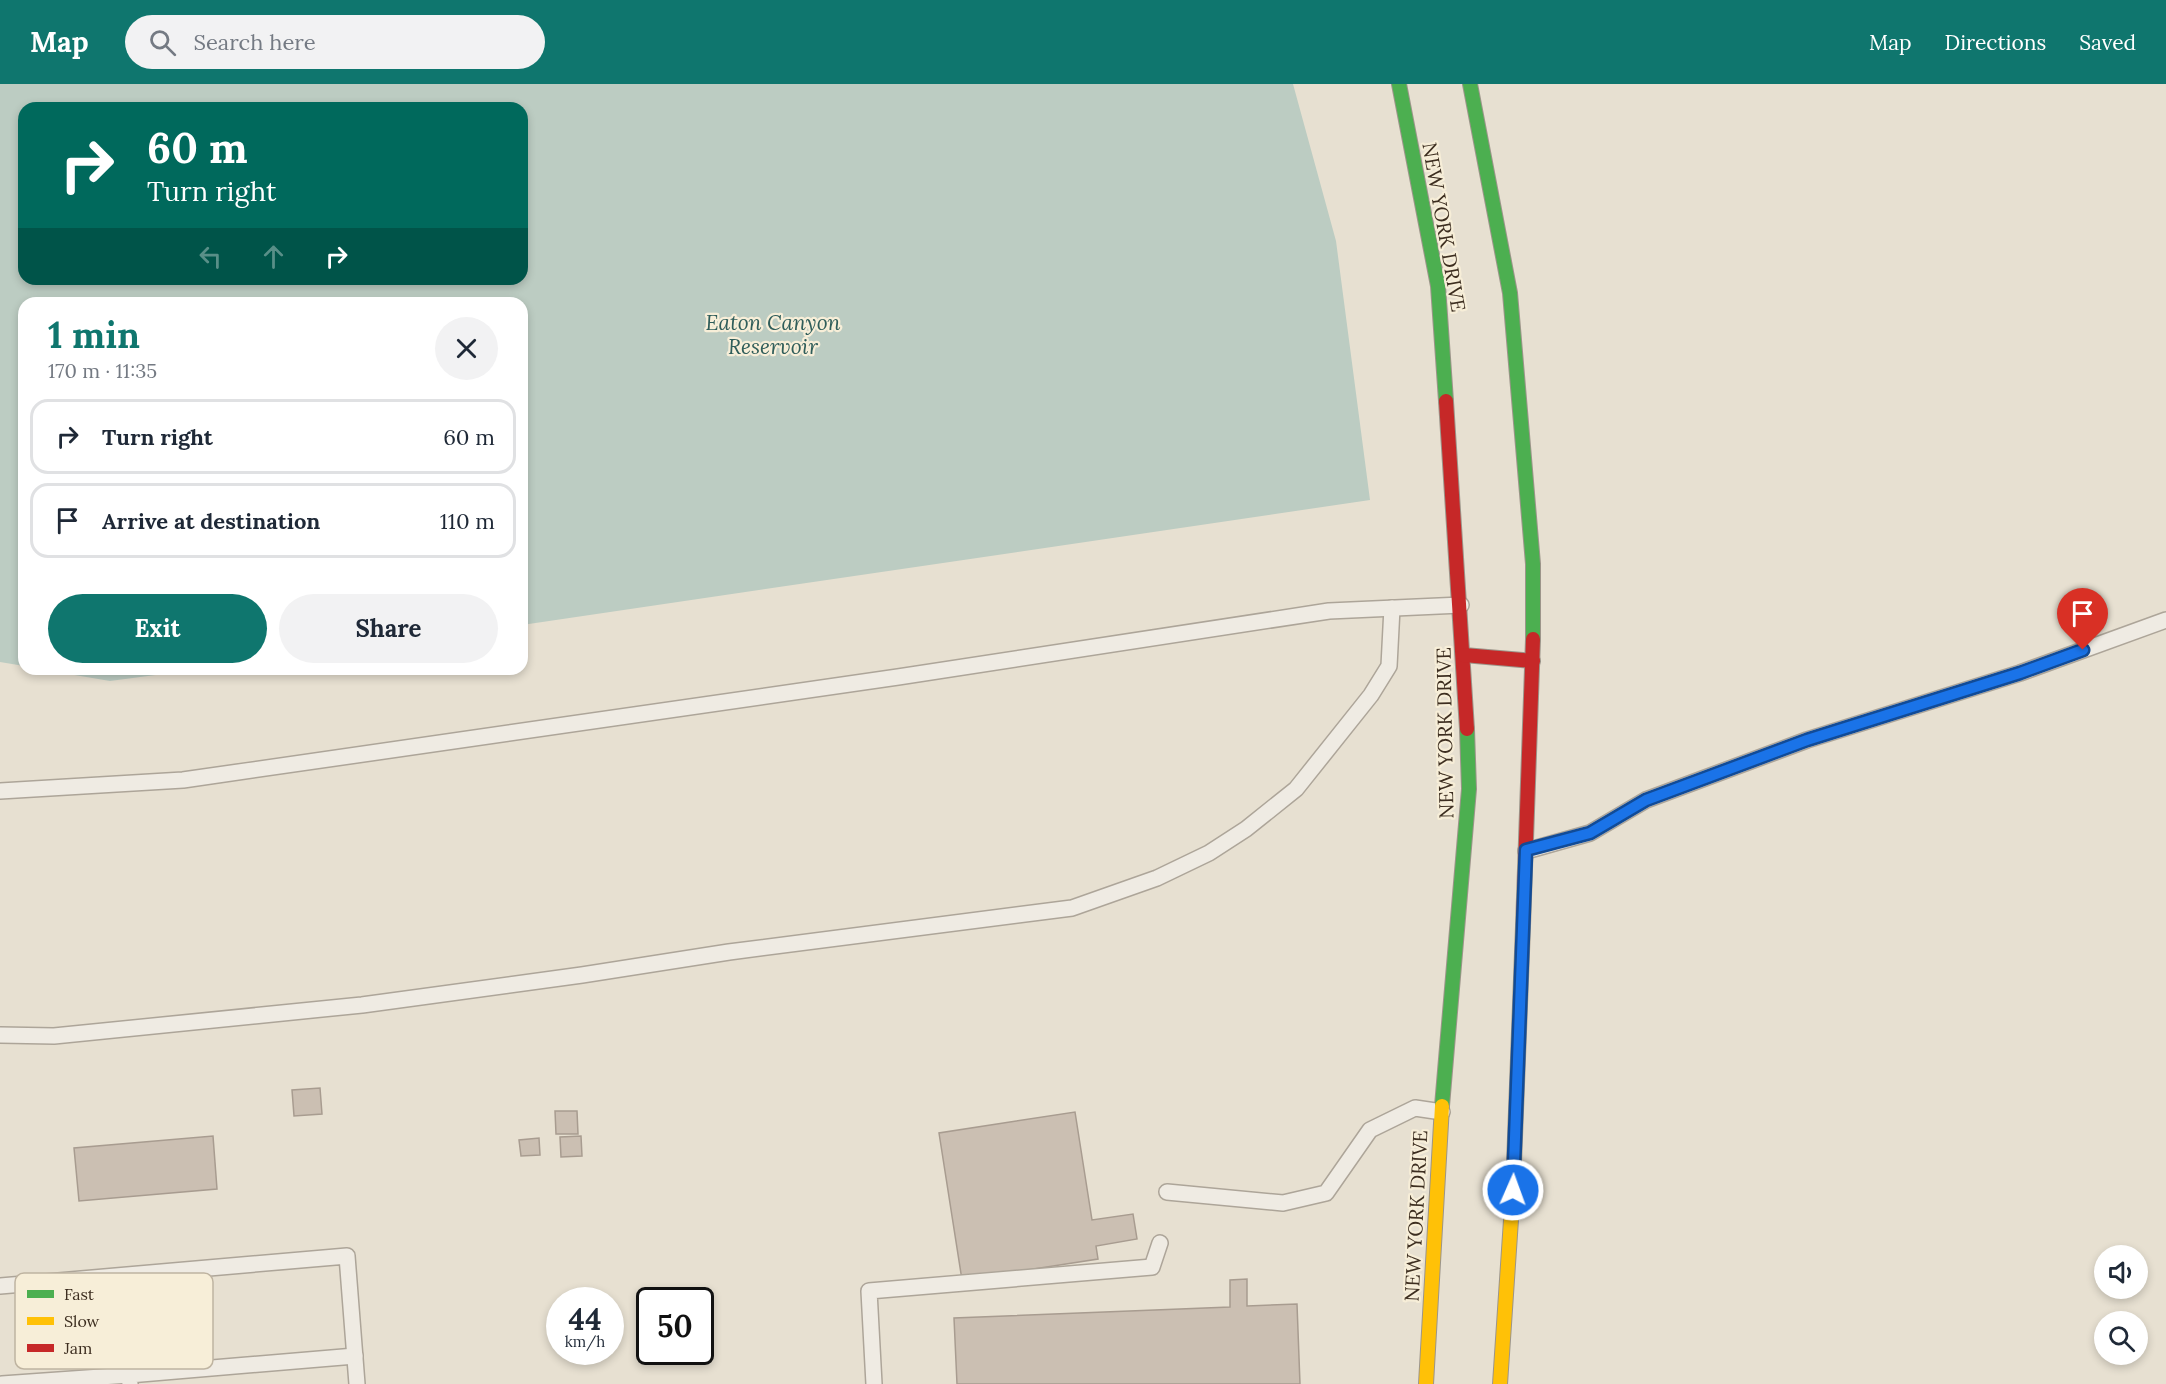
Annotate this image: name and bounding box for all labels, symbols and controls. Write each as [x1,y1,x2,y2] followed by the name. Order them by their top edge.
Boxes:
[125,15,545,69] search box
[30,24,89,60] text: Map
[146,26,179,59] icon: search
[194,28,316,56] text: Search here
[1869,29,1912,56] text: Map
[1945,29,2046,56] text: Directions
[2079,29,2136,56] text: Saved
[147,121,248,175] text: 60 m
[48,126,126,204] icon: right
[1417,140,1472,314] street label: NEW YORK DRIVE
[147,174,276,208] text: Turn right
[194,240,227,273] icon: left
[257,240,290,273] icon: ahead
[320,240,353,273] icon: right
[705,309,841,360] water label: Eaton Canyon Reservoir
[48,312,140,358] text: 1 min
[435,317,498,380] button: close
[48,358,157,383] text: 170 m · 11:35
[51,420,84,453] icon: right
[102,423,213,451] text: Turn right
[443,423,495,451] text: 60 m
[51,504,84,537] icon: arrive
[102,507,320,535] text: Arrive at destination
[440,507,495,535] text: 110 m
[2057,588,2108,650] pin
[48,594,267,663] button: Exit
[279,594,498,663] button: Share
[2066,597,2099,630] icon: arrive
[1431,647,1458,819] street label: NEW YORK DRIVE
[1399,1130,1432,1302] street label: NEW YORK DRIVE
[1481,1158,1545,1222] position arrow
[2094,1245,2148,1365] map controls
[2094,1245,2148,1299] button: sound
[15,1273,213,1369] legend
[64,1284,95,1304] text: Fast
[636,1287,714,1365] speed limit sign: 50
[568,1300,602,1338] text: 44
[64,1311,100,1331] text: Slow
[2094,1311,2148,1365] button: search
[565,1332,605,1351] text: km/h
[63,1338,92,1358] text: Jam

